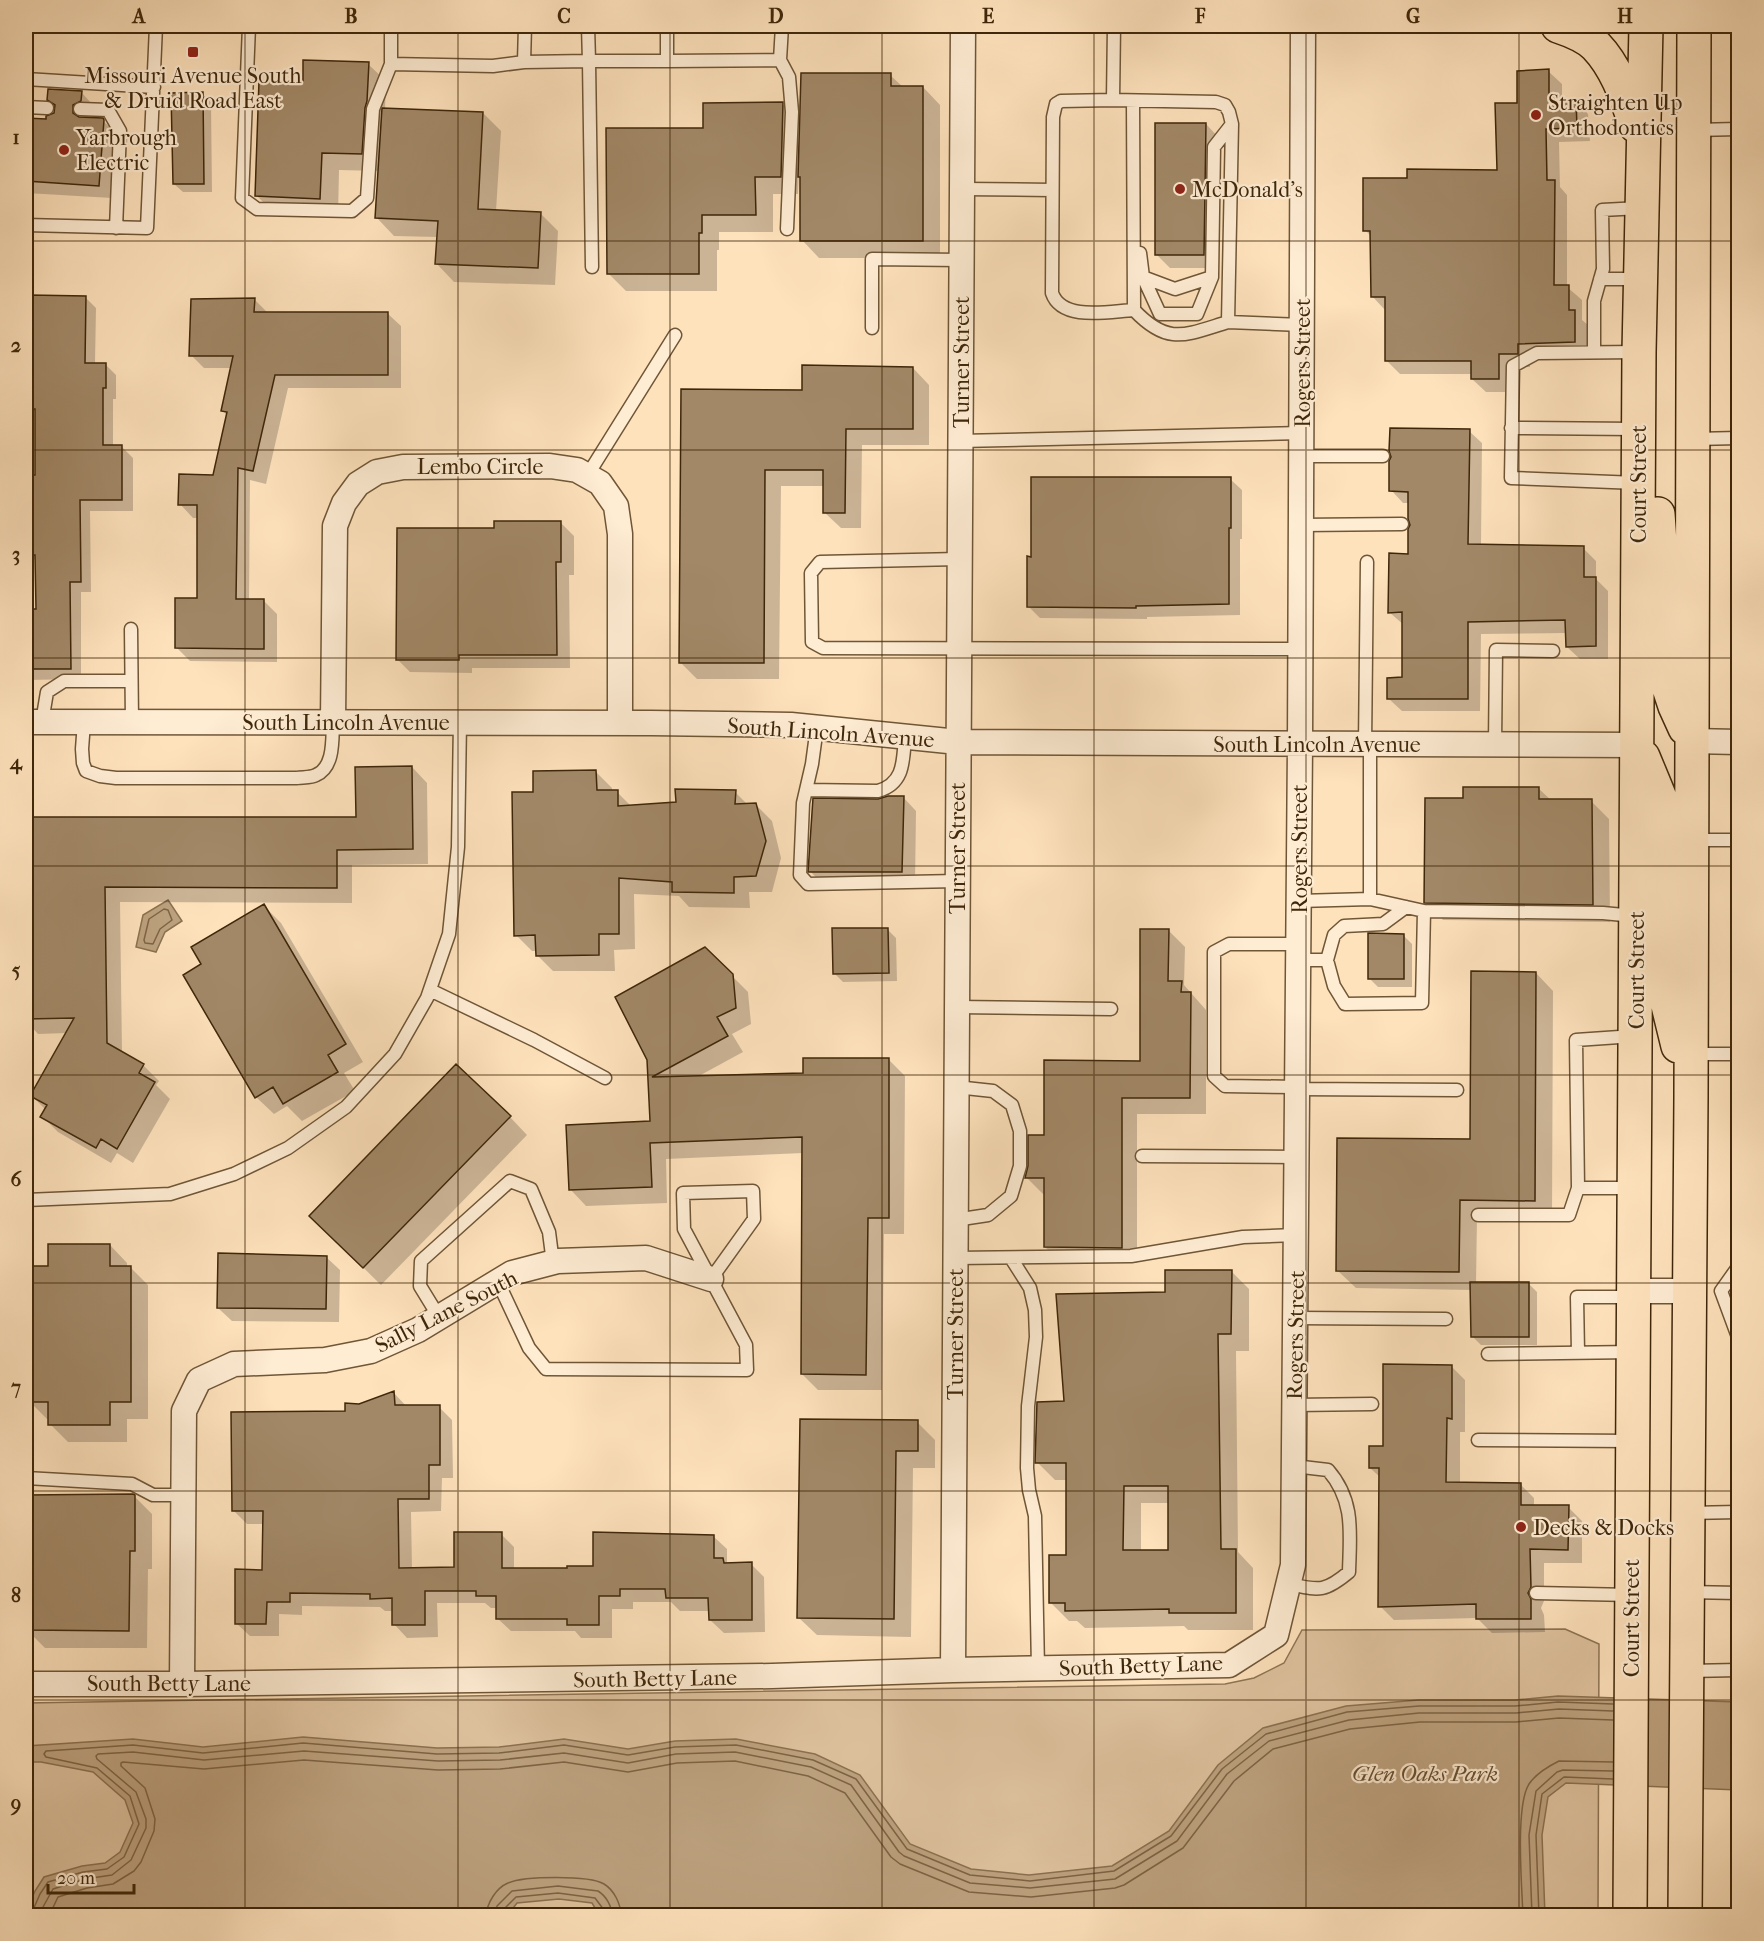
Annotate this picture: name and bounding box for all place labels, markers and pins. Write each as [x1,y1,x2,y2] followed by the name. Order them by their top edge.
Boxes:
[186,45,200,59] marker: Missouri Avenue South & Druid Road East
[84,63,302,114] place label: Missouri Avenue South & Druid Road East
[1548,90,1682,141] place label: Straighten Up Orthodontics
[1529,108,1543,122] marker: Straighten Up Orthodontics
[75,125,178,176] place label: Yarbrough Electric
[57,143,71,157] marker: Yarbrough Electric
[1192,177,1303,203] place label: McDonald's
[1173,182,1187,196] marker: McDonald's
[1533,1515,1674,1541] place label: Decks & Docks
[1514,1520,1528,1534] marker: Decks & Docks

